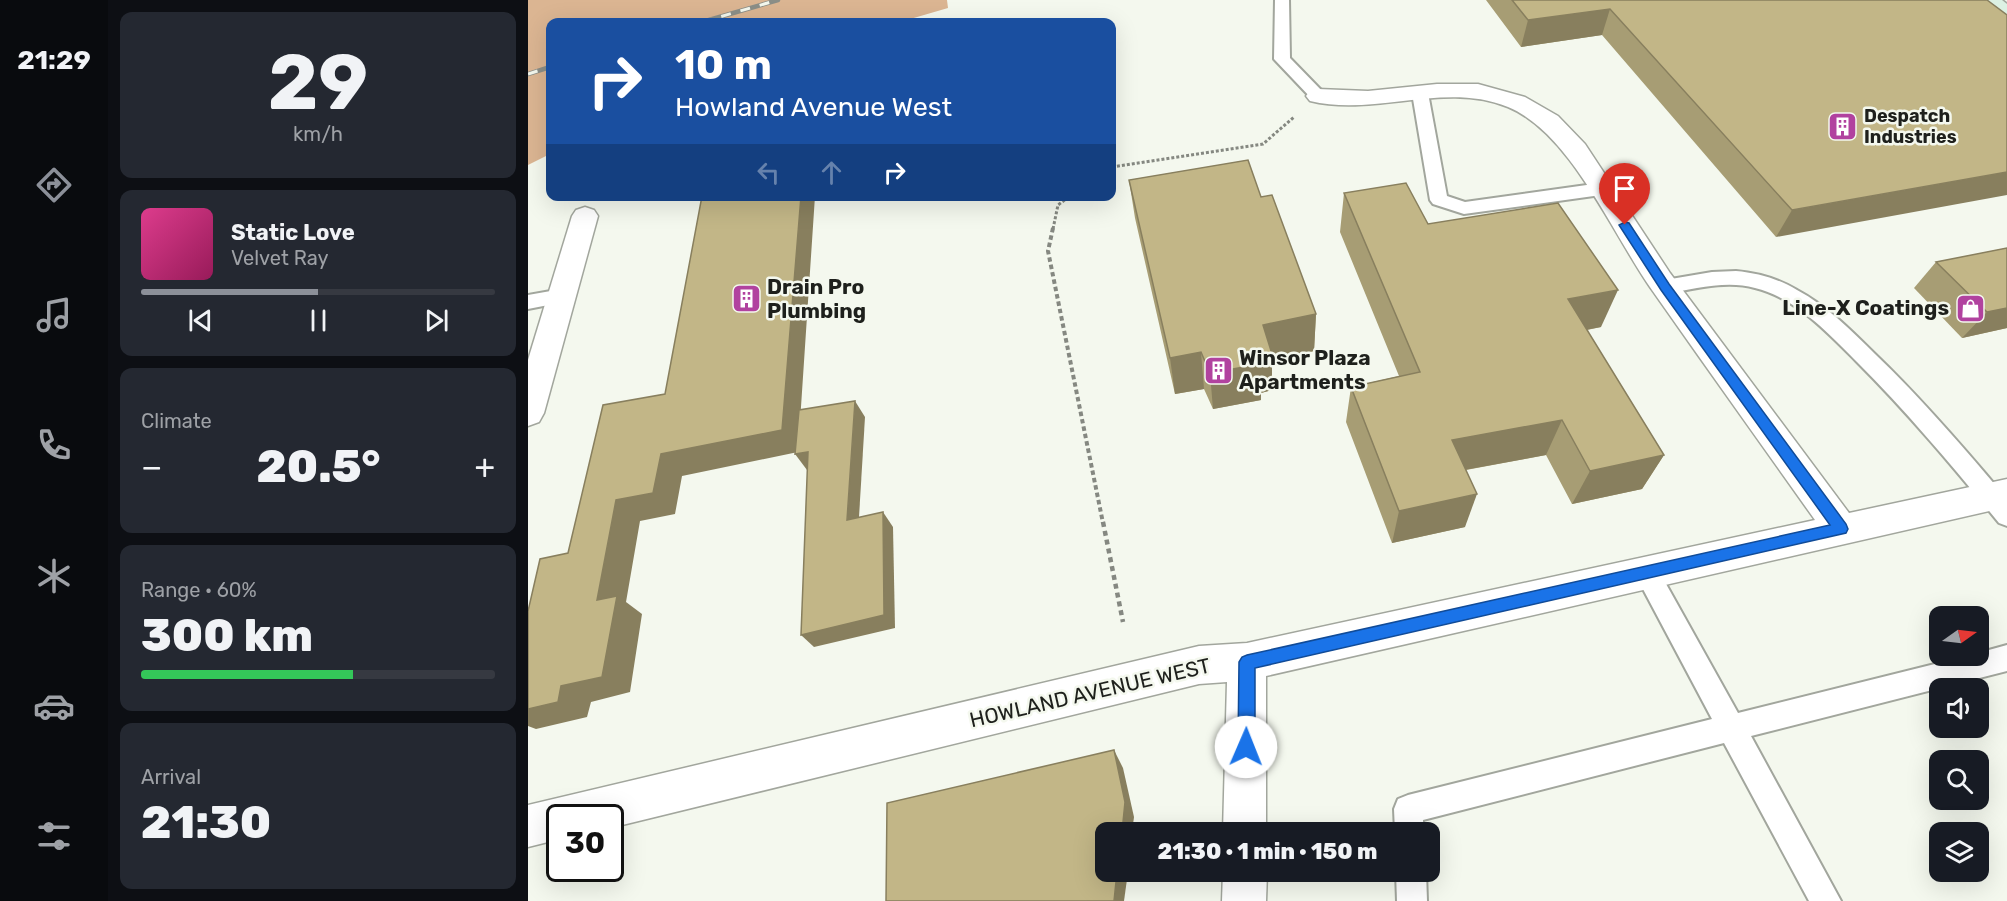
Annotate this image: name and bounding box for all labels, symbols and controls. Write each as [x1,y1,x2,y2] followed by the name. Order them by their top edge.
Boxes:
[268,36,368,129] text: 29
[675,40,772,90] text: 10 m
[576,42,654,120] icon: right
[17,44,91,76] text: 21:29
[675,91,952,123] text: Howland Avenue West
[1864,105,1957,148] place label: Despatch Industries
[1827,110,1859,142] building icon: Despatch Industries
[293,122,343,146] text: km/h
[752,156,785,189] icon: left
[815,156,848,189] icon: ahead
[878,156,911,189] icon: right
[1599,163,1650,225] pin
[33,164,75,206] icon: directions
[1608,172,1641,205] icon: arrive
[231,219,355,246] text: Static Love
[231,246,329,270] text: Velvet Ray
[767,274,866,323] place label: Drain Pro Plumbing
[730,283,762,315] building icon: Drain Pro Plumbing
[1954,292,1986,324] shop icon: Line-X Coatings
[33,294,75,336] icon: music
[1782,295,1949,320] place label: Line-X Coatings
[184,304,217,337] icon: previous
[302,304,335,337] icon: pause
[420,304,453,337] icon: next
[1239,345,1371,394] place label: Winsor Plaza Apartments
[1202,354,1234,386] building icon: Winsor Plaza Apartments
[141,409,212,433] text: Climate
[33,424,75,466] icon: phone
[256,440,381,493] text: 20.5°
[141,447,162,486] text: −
[474,447,495,486] text: +
[33,555,75,597] icon: climate
[141,578,257,602] text: Range · 60%
[1929,606,1989,666] north arrow
[1929,606,1989,882] map controls
[141,609,313,662] text: 300 km
[967,653,1213,732] street label: HOWLAND AVENUE WEST
[1929,678,1989,738] button: sound
[33,685,75,727] icon: car
[1214,715,1278,779] position arrow
[1929,750,1989,810] button: search
[141,765,201,789] text: Arrival
[141,796,271,849] text: 21:30
[546,804,624,882] speed limit sign: 30
[33,815,75,857] icon: filters
[1929,822,1989,882] button: layers
[1158,838,1377,865] text: 21:30 · 1 min · 150 m

